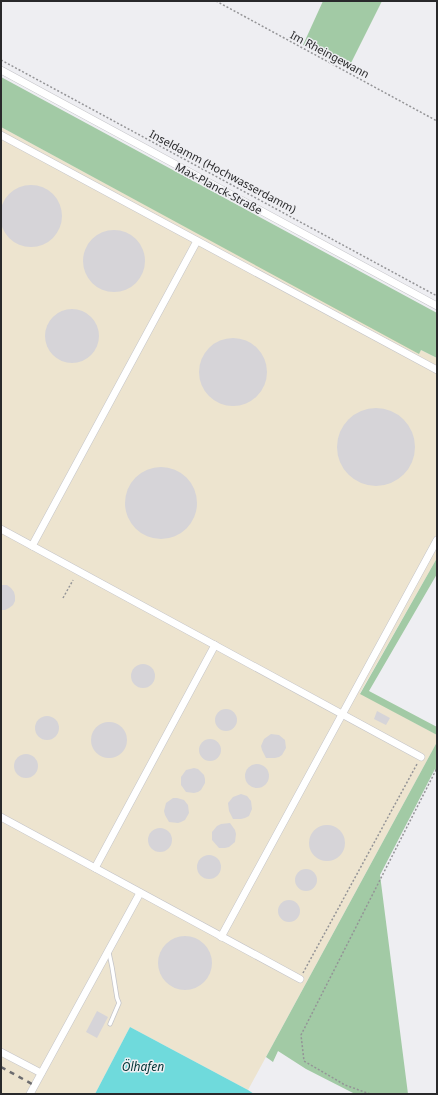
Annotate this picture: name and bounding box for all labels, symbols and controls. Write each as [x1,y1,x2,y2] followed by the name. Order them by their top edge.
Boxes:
[288,27,372,81] street label: Im Rheingewann
[147,126,299,216] street label: Inseldamm (Hochwasserdamm)
[173,159,265,217] street label: Max-Planck-Straße
[122,1058,164,1075] water label: Ölhafen

